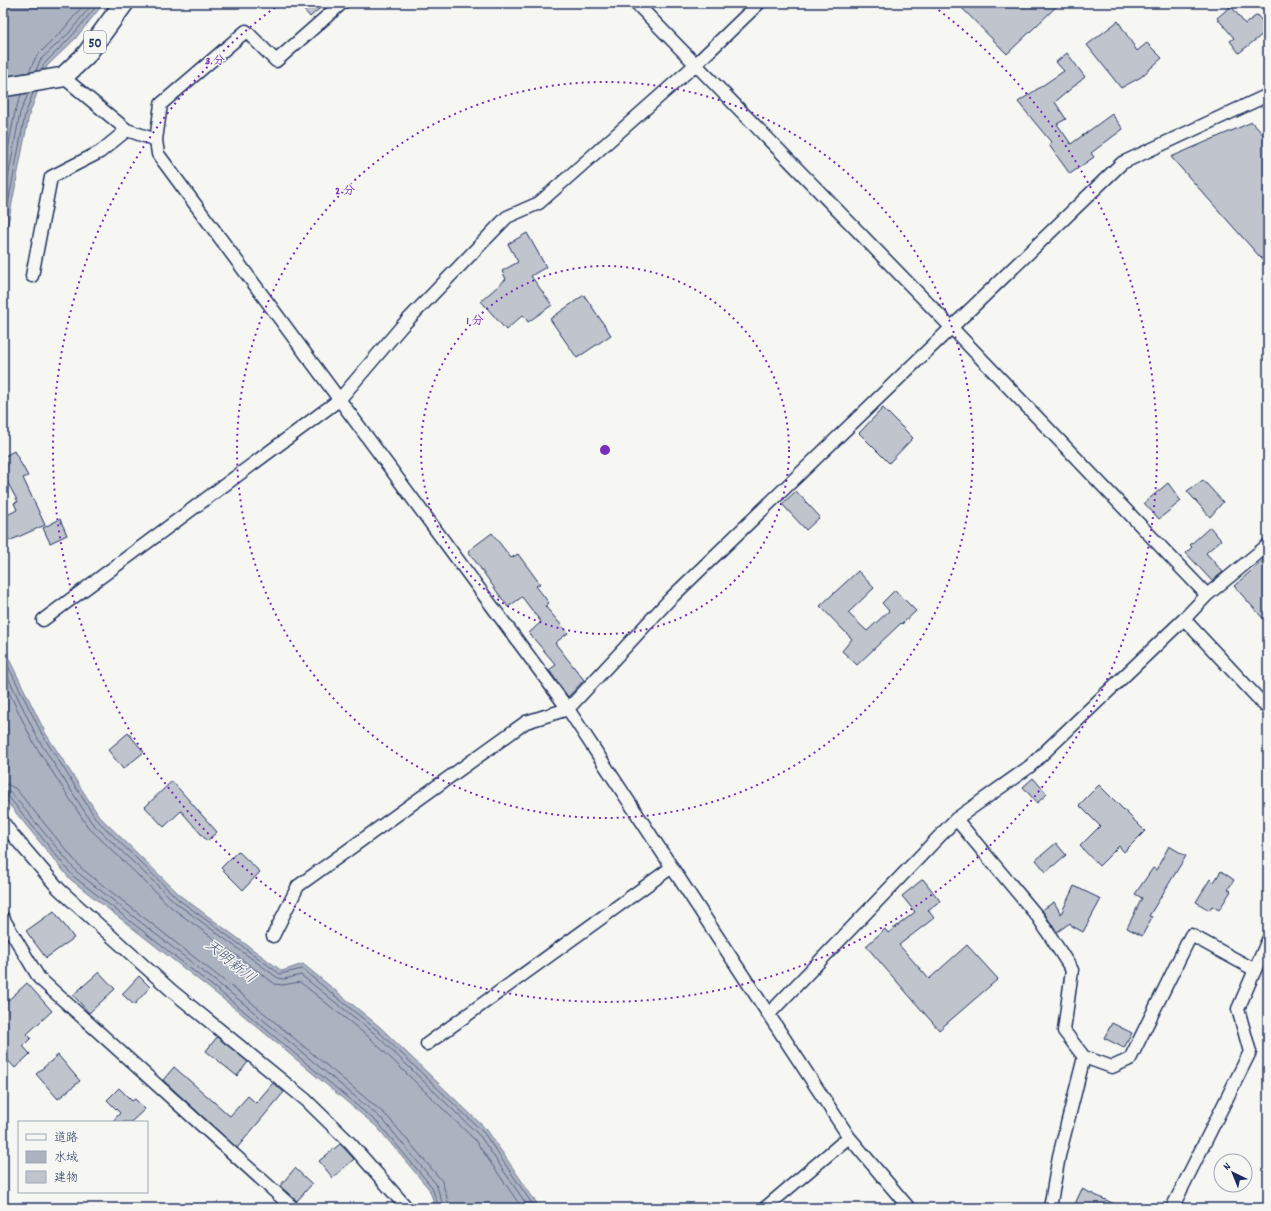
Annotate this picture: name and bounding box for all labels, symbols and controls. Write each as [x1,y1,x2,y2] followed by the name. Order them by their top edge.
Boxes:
[84,31,106,53] road number: 50
[205,53,225,70] text: 3 分
[335,183,355,200] text: 2 分
[466,313,484,330] text: 1 分
[598,443,612,457] centre of rings
[199,935,260,990] water label: 天明新川
[18,1121,148,1193] legend
[54,1130,78,1147] text: 道路
[54,1150,78,1167] text: 水域
[1213,1153,1253,1193] north arrow
[1220,1159,1235,1175] text: N
[54,1170,78,1187] text: 建物

